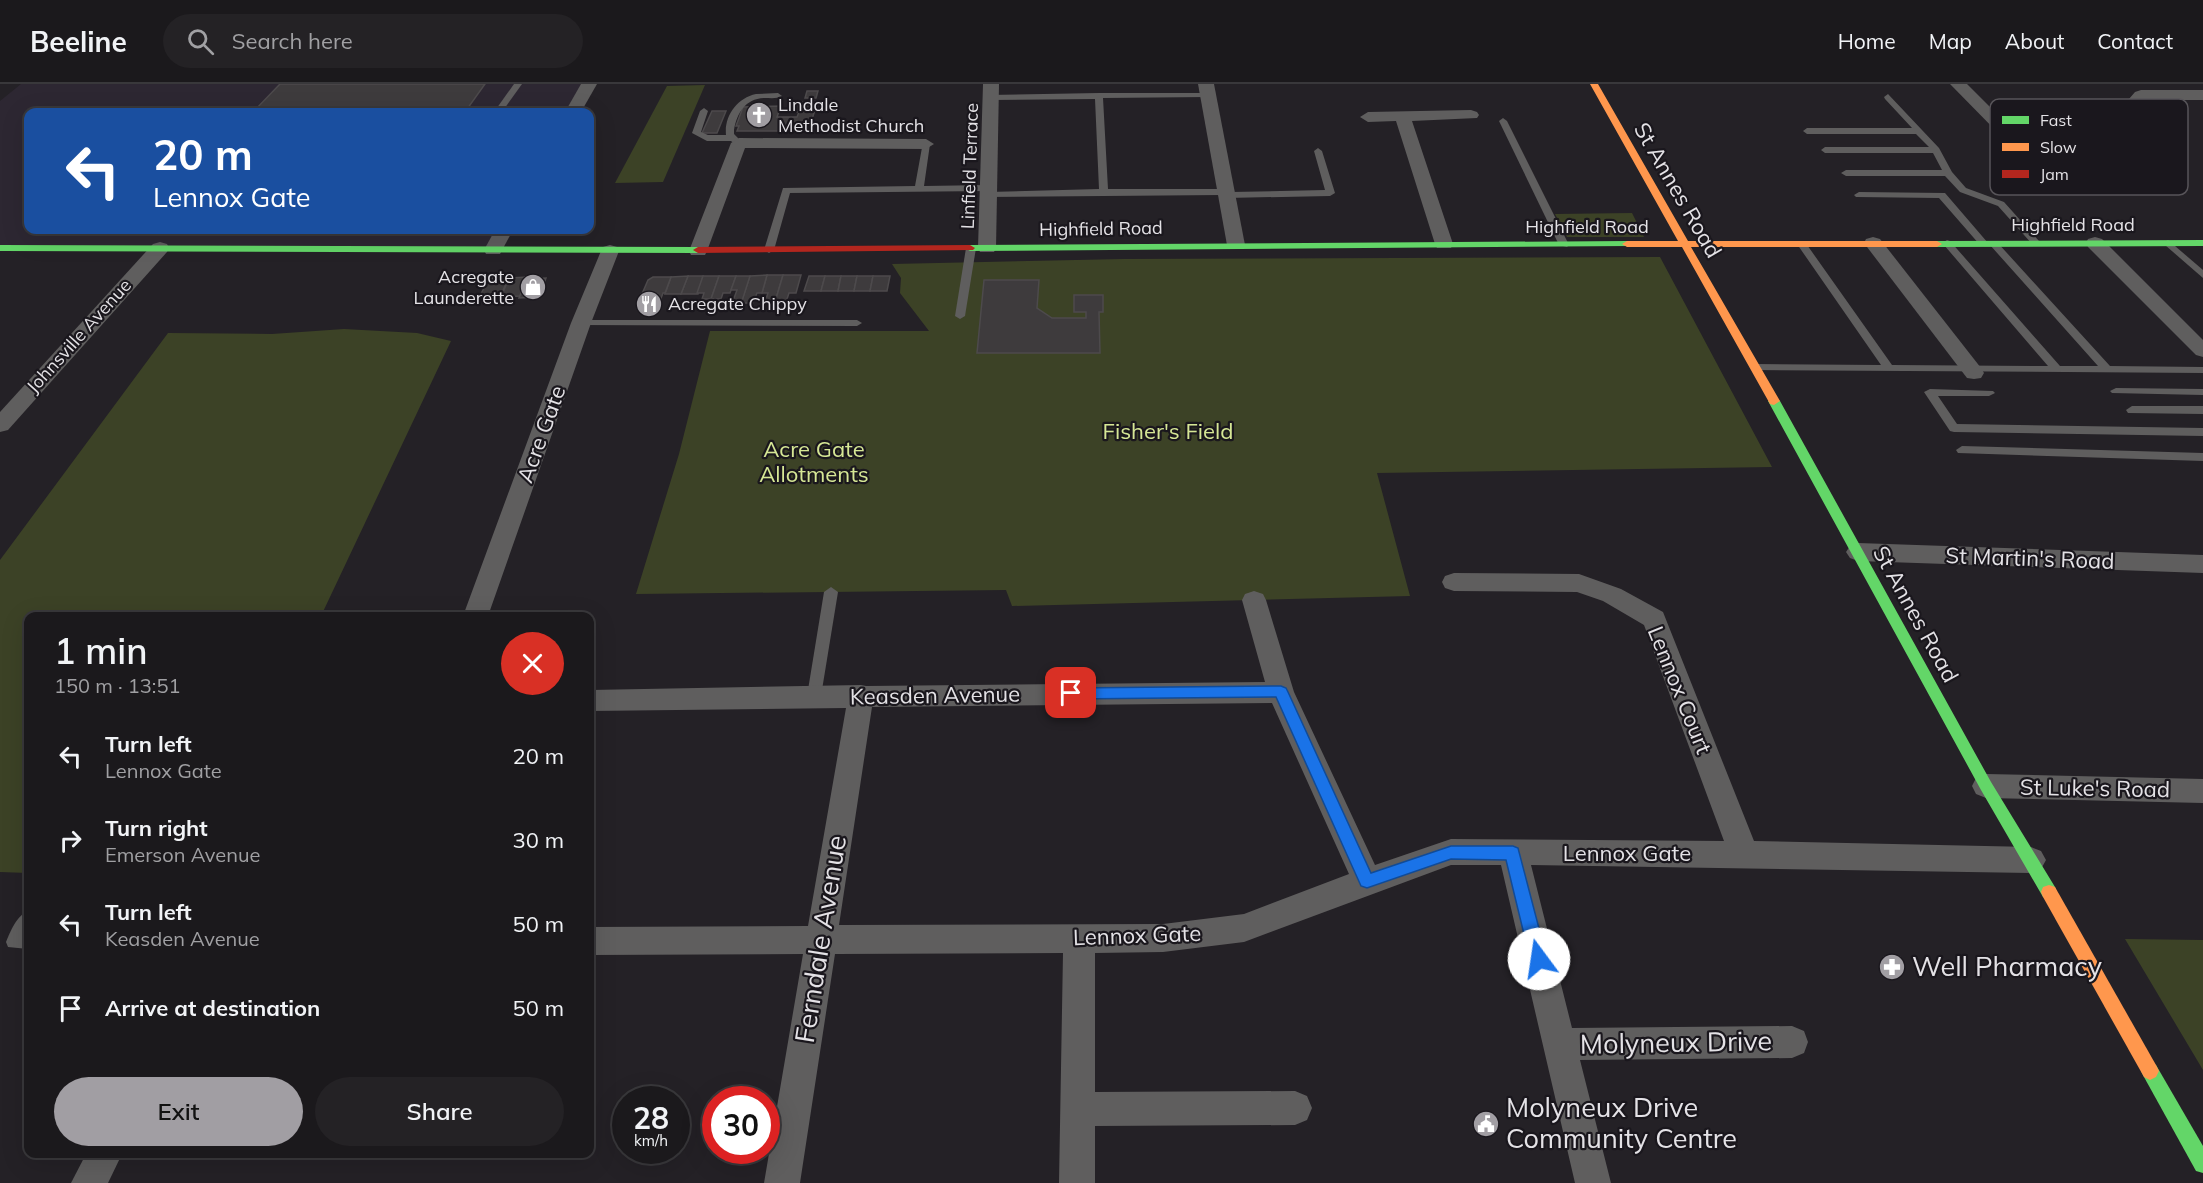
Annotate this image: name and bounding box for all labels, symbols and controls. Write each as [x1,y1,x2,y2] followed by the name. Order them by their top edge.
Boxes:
[163,14,583,68] search box
[30,24,127,59] text: Beeline
[184,25,217,58] icon: search
[232,27,353,55] text: Search here
[1838,28,1896,54] text: Home
[1929,28,1972,54] text: Map
[2005,28,2064,54] text: About
[2097,28,2173,54] text: Contact
[778,93,924,137] place label: Lindale Methodist Church
[1990,99,2188,195] legend
[744,100,774,130] church icon: Lindale Methodist Church
[956,103,983,229] street label: Linfield Terrace
[2040,110,2072,130] text: Fast
[1628,117,1728,263] street label: St Annes Road
[153,128,253,181] text: 20 m
[54,132,132,210] icon: left
[2040,137,2077,157] text: Slow
[2040,164,2069,184] text: Jam
[153,180,310,214] text: Lennox Gate
[2011,213,2135,236] street label: Highfield Road
[1525,215,1649,238] street label: Highfield Road
[1039,216,1163,241] street label: Highfield Road
[414,265,514,309] place label: Acregate Launderette
[518,272,548,302] shop icon: Acregate Launderette
[21,274,136,397] street label: Johnsville Avenue
[634,289,664,319] restaurant icon: Acregate Chippy
[668,292,807,315] place label: Acregate Chippy
[511,382,571,486] street label: Acre Gate
[1103,417,1233,445] park label: Fisher's Field
[759,435,869,488] park label: Acre Gate Allotments
[1867,541,1965,687] street label: St Annes Road
[1945,541,2115,575] street label: St Martin's Road
[1642,622,1718,758] street label: Lennox Court
[54,628,148,673] text: 1 min
[501,632,564,695] button: close
[1045,667,1096,718] pin
[54,673,180,698] text: 150 m · 13:51
[1054,676,1087,709] icon: arrive
[850,680,1020,710] street label: Keasden Avenue
[105,730,192,758] text: Turn left
[54,740,87,773] icon: left
[513,742,564,770] text: 20 m
[105,758,222,783] text: Lennox Gate
[2020,773,2170,803] street label: St Luke's Road
[105,814,208,842] text: Turn right
[54,824,87,857] icon: right
[513,826,564,854] text: 30 m
[787,833,853,1045] street label: Ferndale Avenue
[1563,839,1691,867] street label: Lennox Gate
[105,842,260,867] text: Emerson Avenue
[105,898,192,926] text: Turn left
[54,908,87,941] icon: left
[513,910,564,938] text: 50 m
[1072,919,1202,951] street label: Lennox Gate
[105,926,260,951] text: Keasden Avenue
[1507,927,1571,991] position arrow
[1912,949,2103,983] place label: Well Pharmacy
[1877,952,1907,982] pharmacy icon: Well Pharmacy
[54,992,87,1025] icon: arrive
[105,994,320,1022] text: Arrive at destination
[513,994,564,1022] text: 50 m
[1580,1023,1772,1061] street label: Molyneux Drive
[54,1077,303,1146] button: Exit
[315,1077,564,1146] button: Share
[702,1086,780,1164] speed limit sign: 30
[1506,1090,1737,1155] place label: Molyneux Drive Community Centre
[633,1099,669,1137] text: 28
[1471,1109,1501,1139] public building icon: Molyneux Drive Community Centre
[634,1131,668,1150] text: km/h

